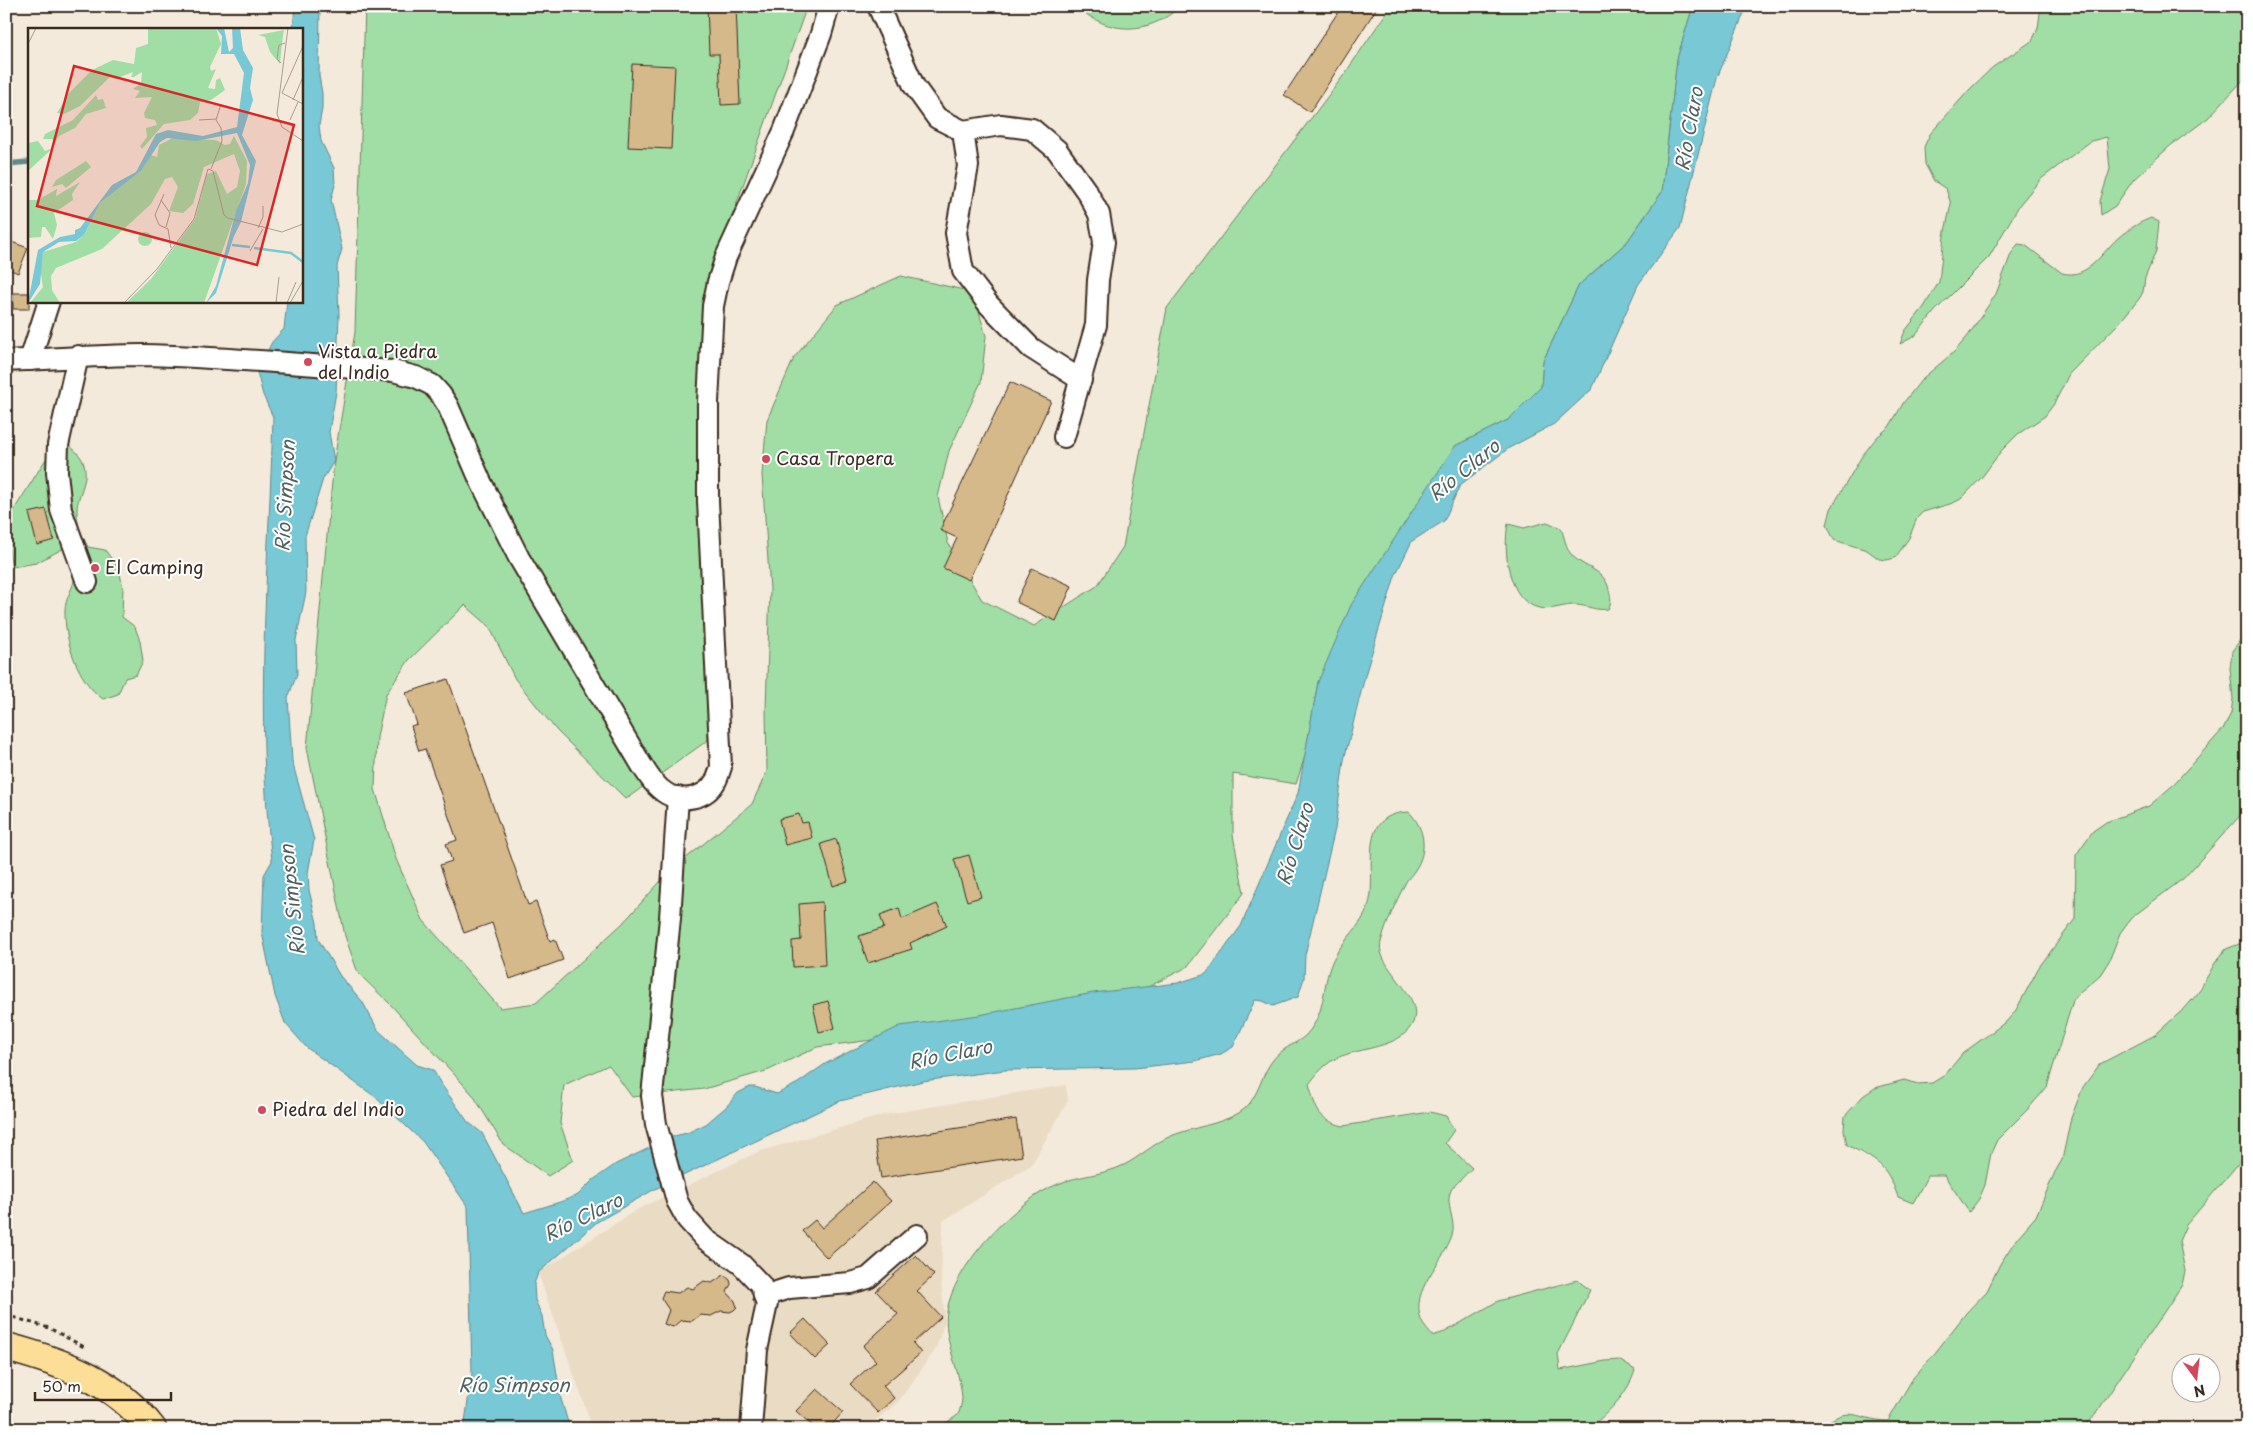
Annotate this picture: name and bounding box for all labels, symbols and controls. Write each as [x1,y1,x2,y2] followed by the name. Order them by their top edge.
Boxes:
[28,28,302,302] inset map
[1667,83,1709,173] water label: Río Claro
[318,337,437,385] place label: Vista a Piedra del Indio
[302,356,314,368] marker: Vista a Piedra del Indio
[1422,431,1506,507] water label: Río Claro
[267,438,301,552] water label: Río Simpson
[776,444,894,471] place label: Casa Tropera
[760,453,772,465] marker: Casa Tropera
[105,553,204,580] place label: El Camping
[89,562,101,574] marker: El Camping
[1268,798,1320,888] water label: Río Claro
[271,842,311,957] water label: Río Simpson
[906,1031,995,1075] water label: Río Claro
[272,1095,404,1122] place label: Piedra del Indio
[256,1104,268,1116] marker: Piedra del Indio
[538,1184,628,1247] water label: Río Claro
[2170,1352,2220,1402] north arrow
[35,1370,171,1402] scale bar
[458,1370,571,1398] water label: Río Simpson
[42,1374,81,1397] text: 50 m
[2191,1379,2208,1403] text: N

